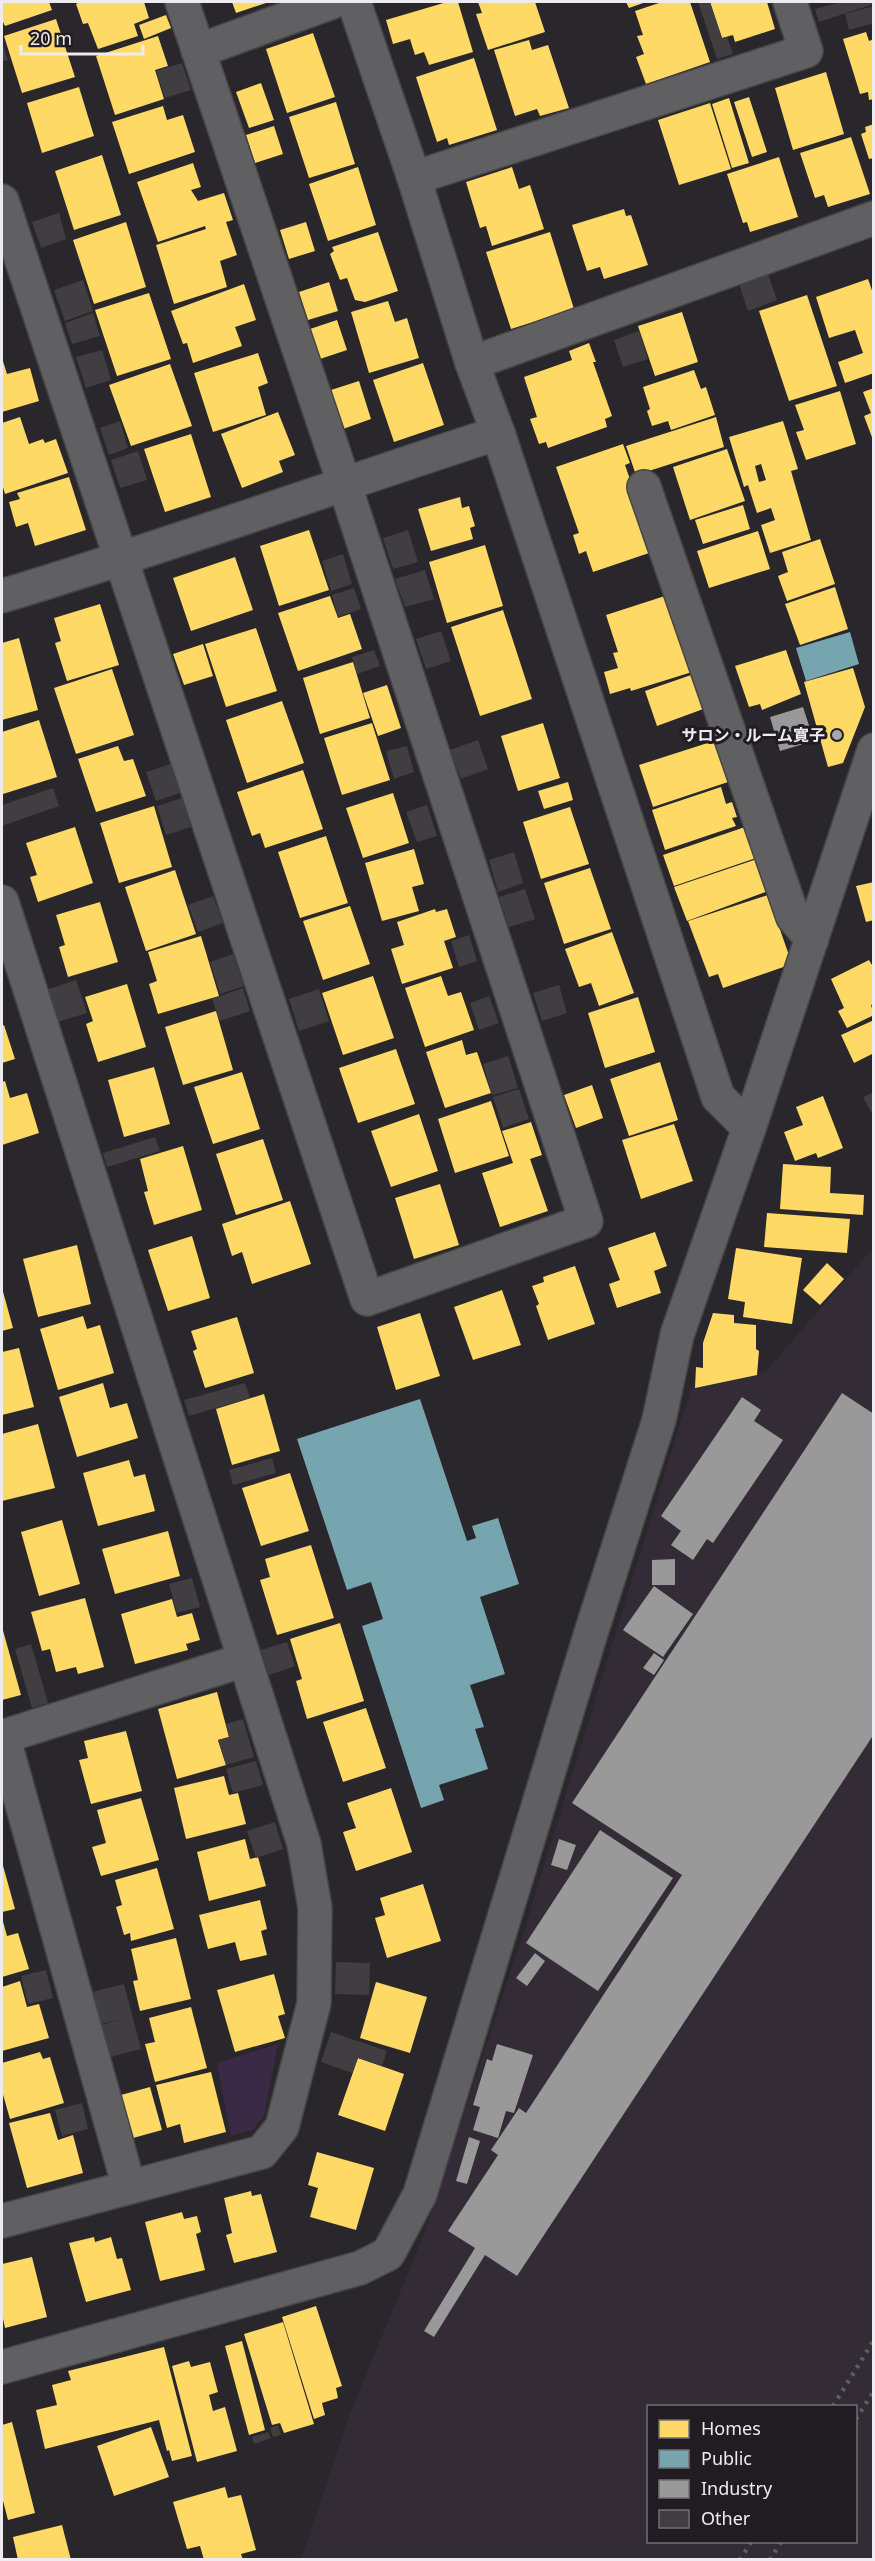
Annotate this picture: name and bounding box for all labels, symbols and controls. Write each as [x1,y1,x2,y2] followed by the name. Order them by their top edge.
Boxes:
[21,18,142,56] scale bar
[30,26,72,50] text: 20 m
[681,724,825,746] place label: サロン・ルーム寛子
[830,728,844,742] marker: サロン・ルーム寛子
[647,2405,857,2543] legend
[701,2416,761,2440] text: Homes
[701,2446,752,2470] text: Public
[701,2476,773,2500] text: Industry
[701,2506,751,2530] text: Other

